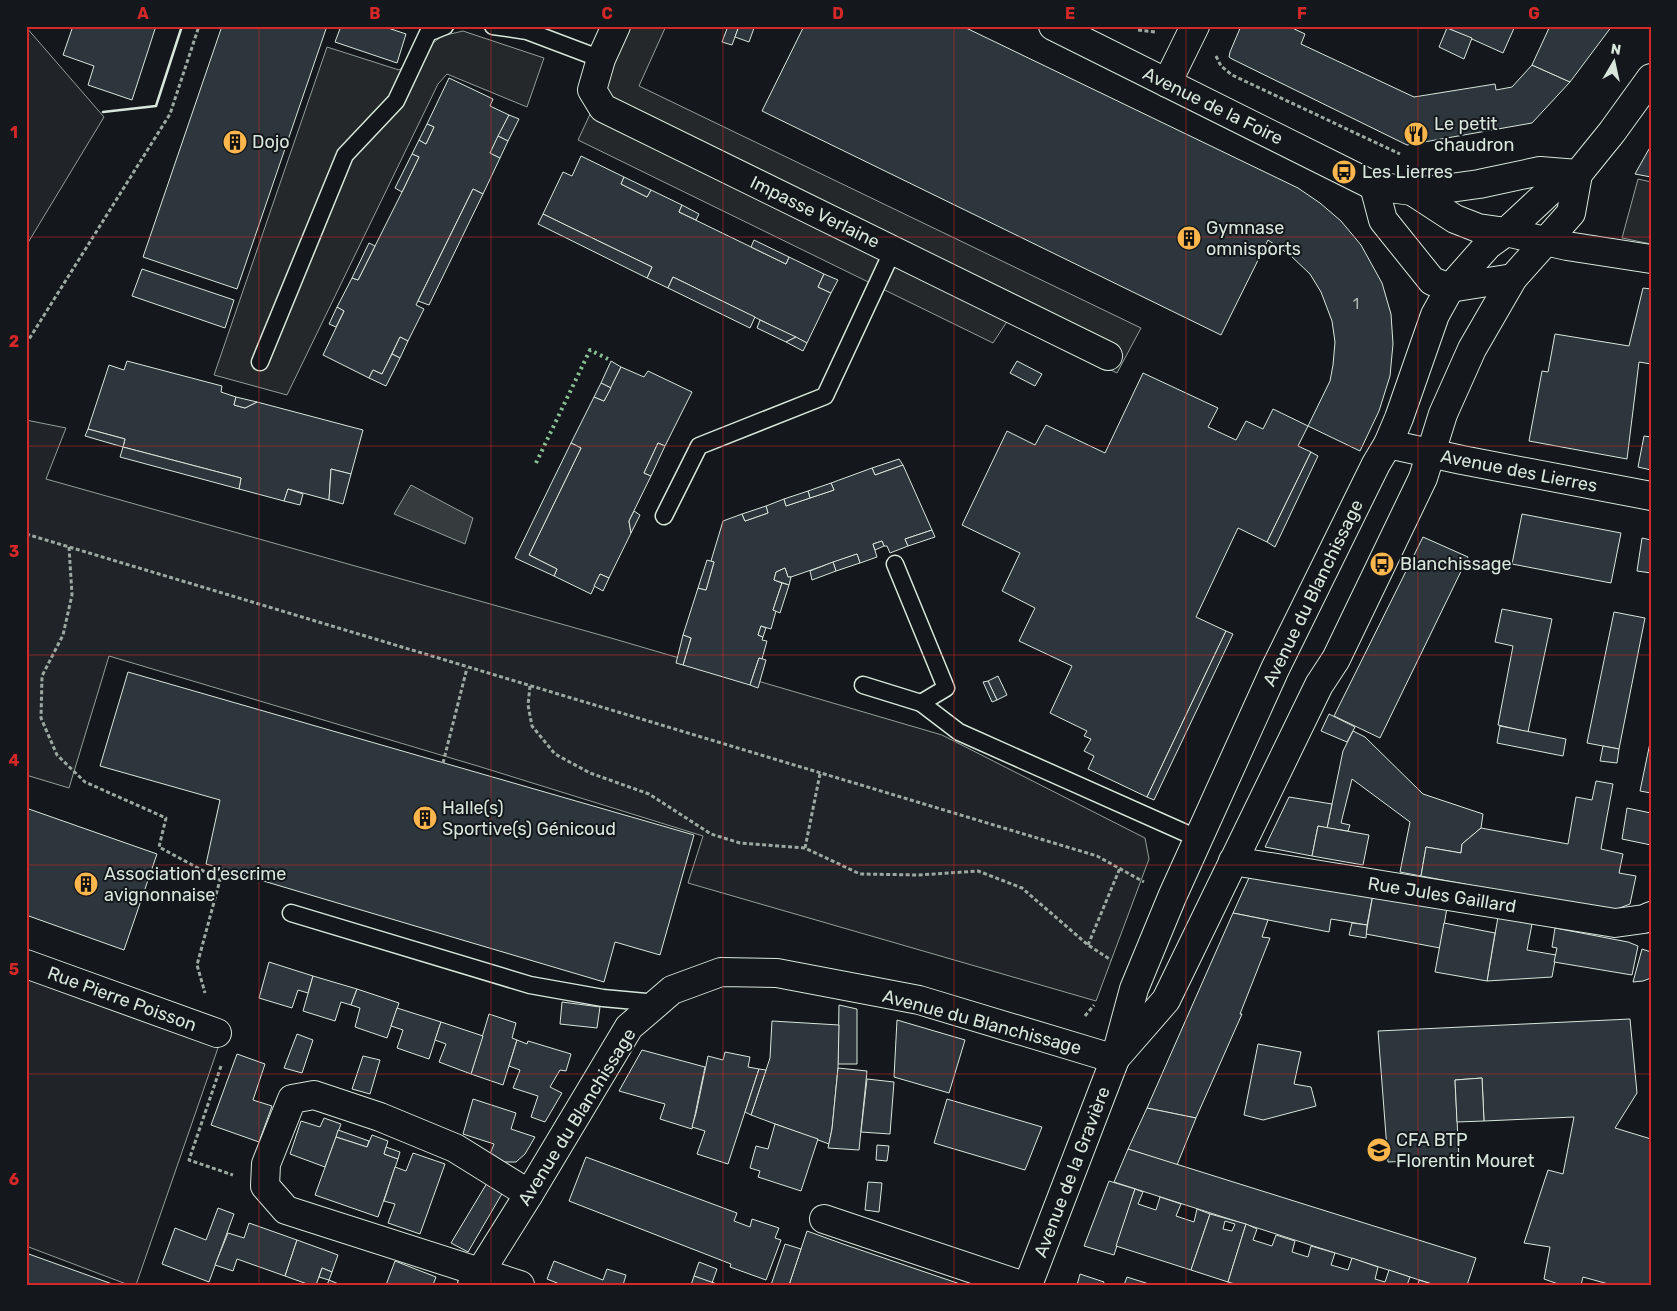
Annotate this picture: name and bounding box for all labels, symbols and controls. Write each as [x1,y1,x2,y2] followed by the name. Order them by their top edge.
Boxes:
[137,4,149,23] text: A
[369,4,381,23] text: B
[601,4,613,23] text: C
[832,4,844,23] text: D
[1065,4,1075,23] text: E
[1297,4,1307,23] text: F
[1528,4,1540,23] text: G
[1590,38,1640,88] north arrow
[1610,40,1622,59] text: N
[1139,63,1287,149] street label: Avenue de la Foire
[1434,113,1514,156] place label: Le petit chaudron
[1403,121,1429,147] restaurant icon: Le petit chaudron
[10,123,18,142] text: 1
[222,129,248,155] building icon: Dojo
[252,131,290,153] place label: Dojo
[1331,159,1357,185] bus stop icon: Les Lierres
[1362,161,1453,183] place label: Les Lierres
[747,171,883,253] street label: Impasse Verlaine
[1206,217,1301,260] place label: Gymnase omnisports
[1176,225,1202,251] building icon: Gymnase omnisports
[1353,295,1359,313] house number: 1
[9,332,19,351] text: 2
[1439,445,1599,497] street label: Avenue des Lierres
[1258,496,1368,690] street label: Avenue du Blanchissage
[9,542,19,561] text: 3
[1369,551,1395,577] bus stop icon: Blanchissage
[1400,553,1512,575] place label: Blanchissage
[9,751,20,770] text: 4
[442,797,616,840] place label: Halle(s) Sportive(s) Génicoud
[412,805,438,831] building icon: Halle(s) Sportive(s) Génicoud
[104,863,286,906] place label: Association d’escrime avignonnaise
[73,871,99,897] building icon: Association d’escrime avignonnaise
[1366,872,1518,918] street label: Rue Jules Gaillard
[9,960,19,979] text: 5
[45,962,199,1036] street label: Rue Pierre Poisson
[880,985,1084,1059] street label: Avenue du Blanchissage
[513,1024,641,1210] street label: Avenue du Blanchissage
[1029,1083,1115,1261] street label: Avenue de la Gravière
[1396,1129,1535,1172] place label: CFA BTP Florentin Mouret
[1366,1137,1392,1163] school or university icon: CFA BTP Florentin Mouret
[9,1170,19,1189] text: 6

